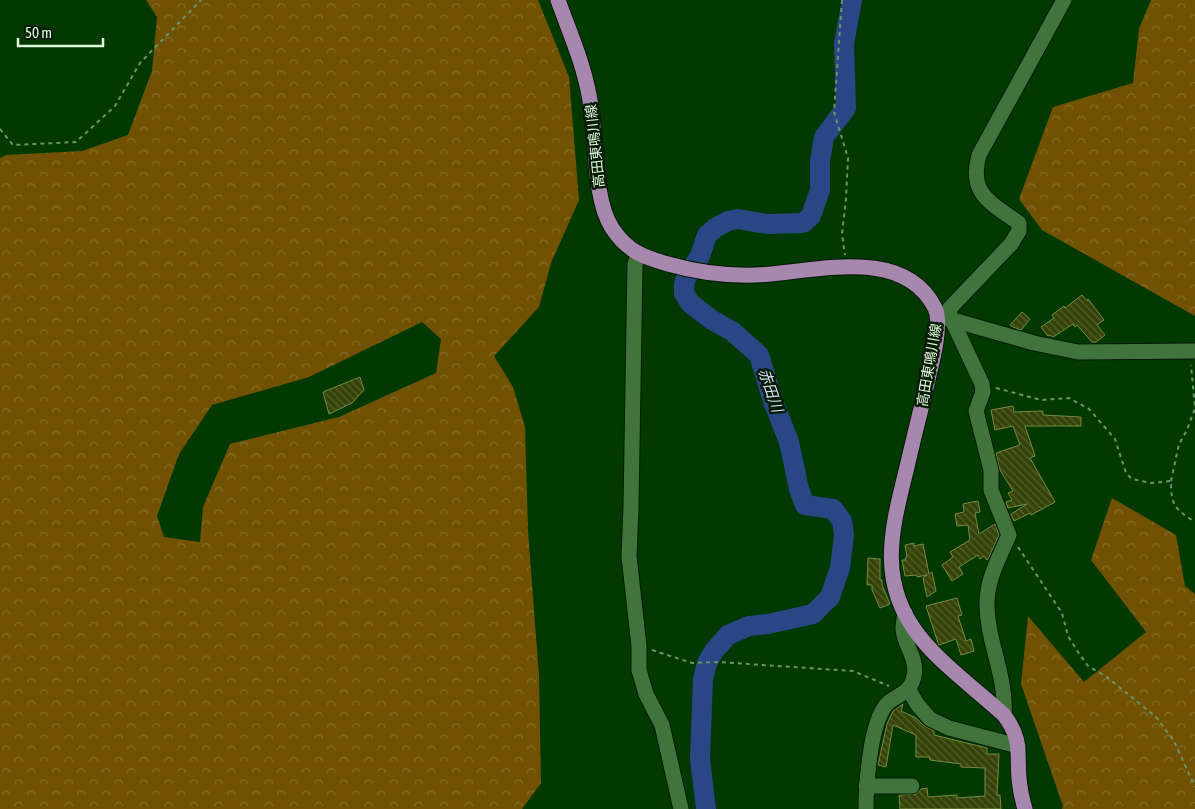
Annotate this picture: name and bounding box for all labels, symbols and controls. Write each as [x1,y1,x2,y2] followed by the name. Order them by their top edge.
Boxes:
[18,15,102,47] scale bar
[25,24,52,41] text: 50 m
[583,103,607,189] street label: 高田東鳴川線
[914,322,944,408] street label: 高田東鳴川線
[756,366,787,416] water label: 赤田川

